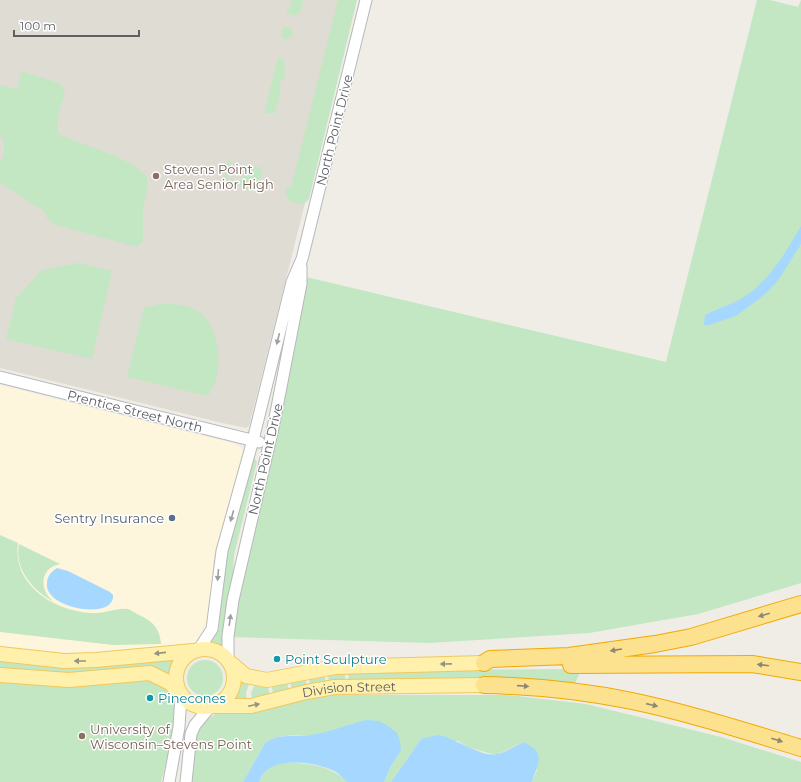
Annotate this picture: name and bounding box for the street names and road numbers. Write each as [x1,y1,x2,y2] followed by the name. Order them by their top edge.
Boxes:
[312,73,356,187] street label: North Point Drive
[66,386,204,436] street label: Prentice Street North
[244,402,286,516] street label: North Point Drive
[301,678,396,701] street label: Division Street

